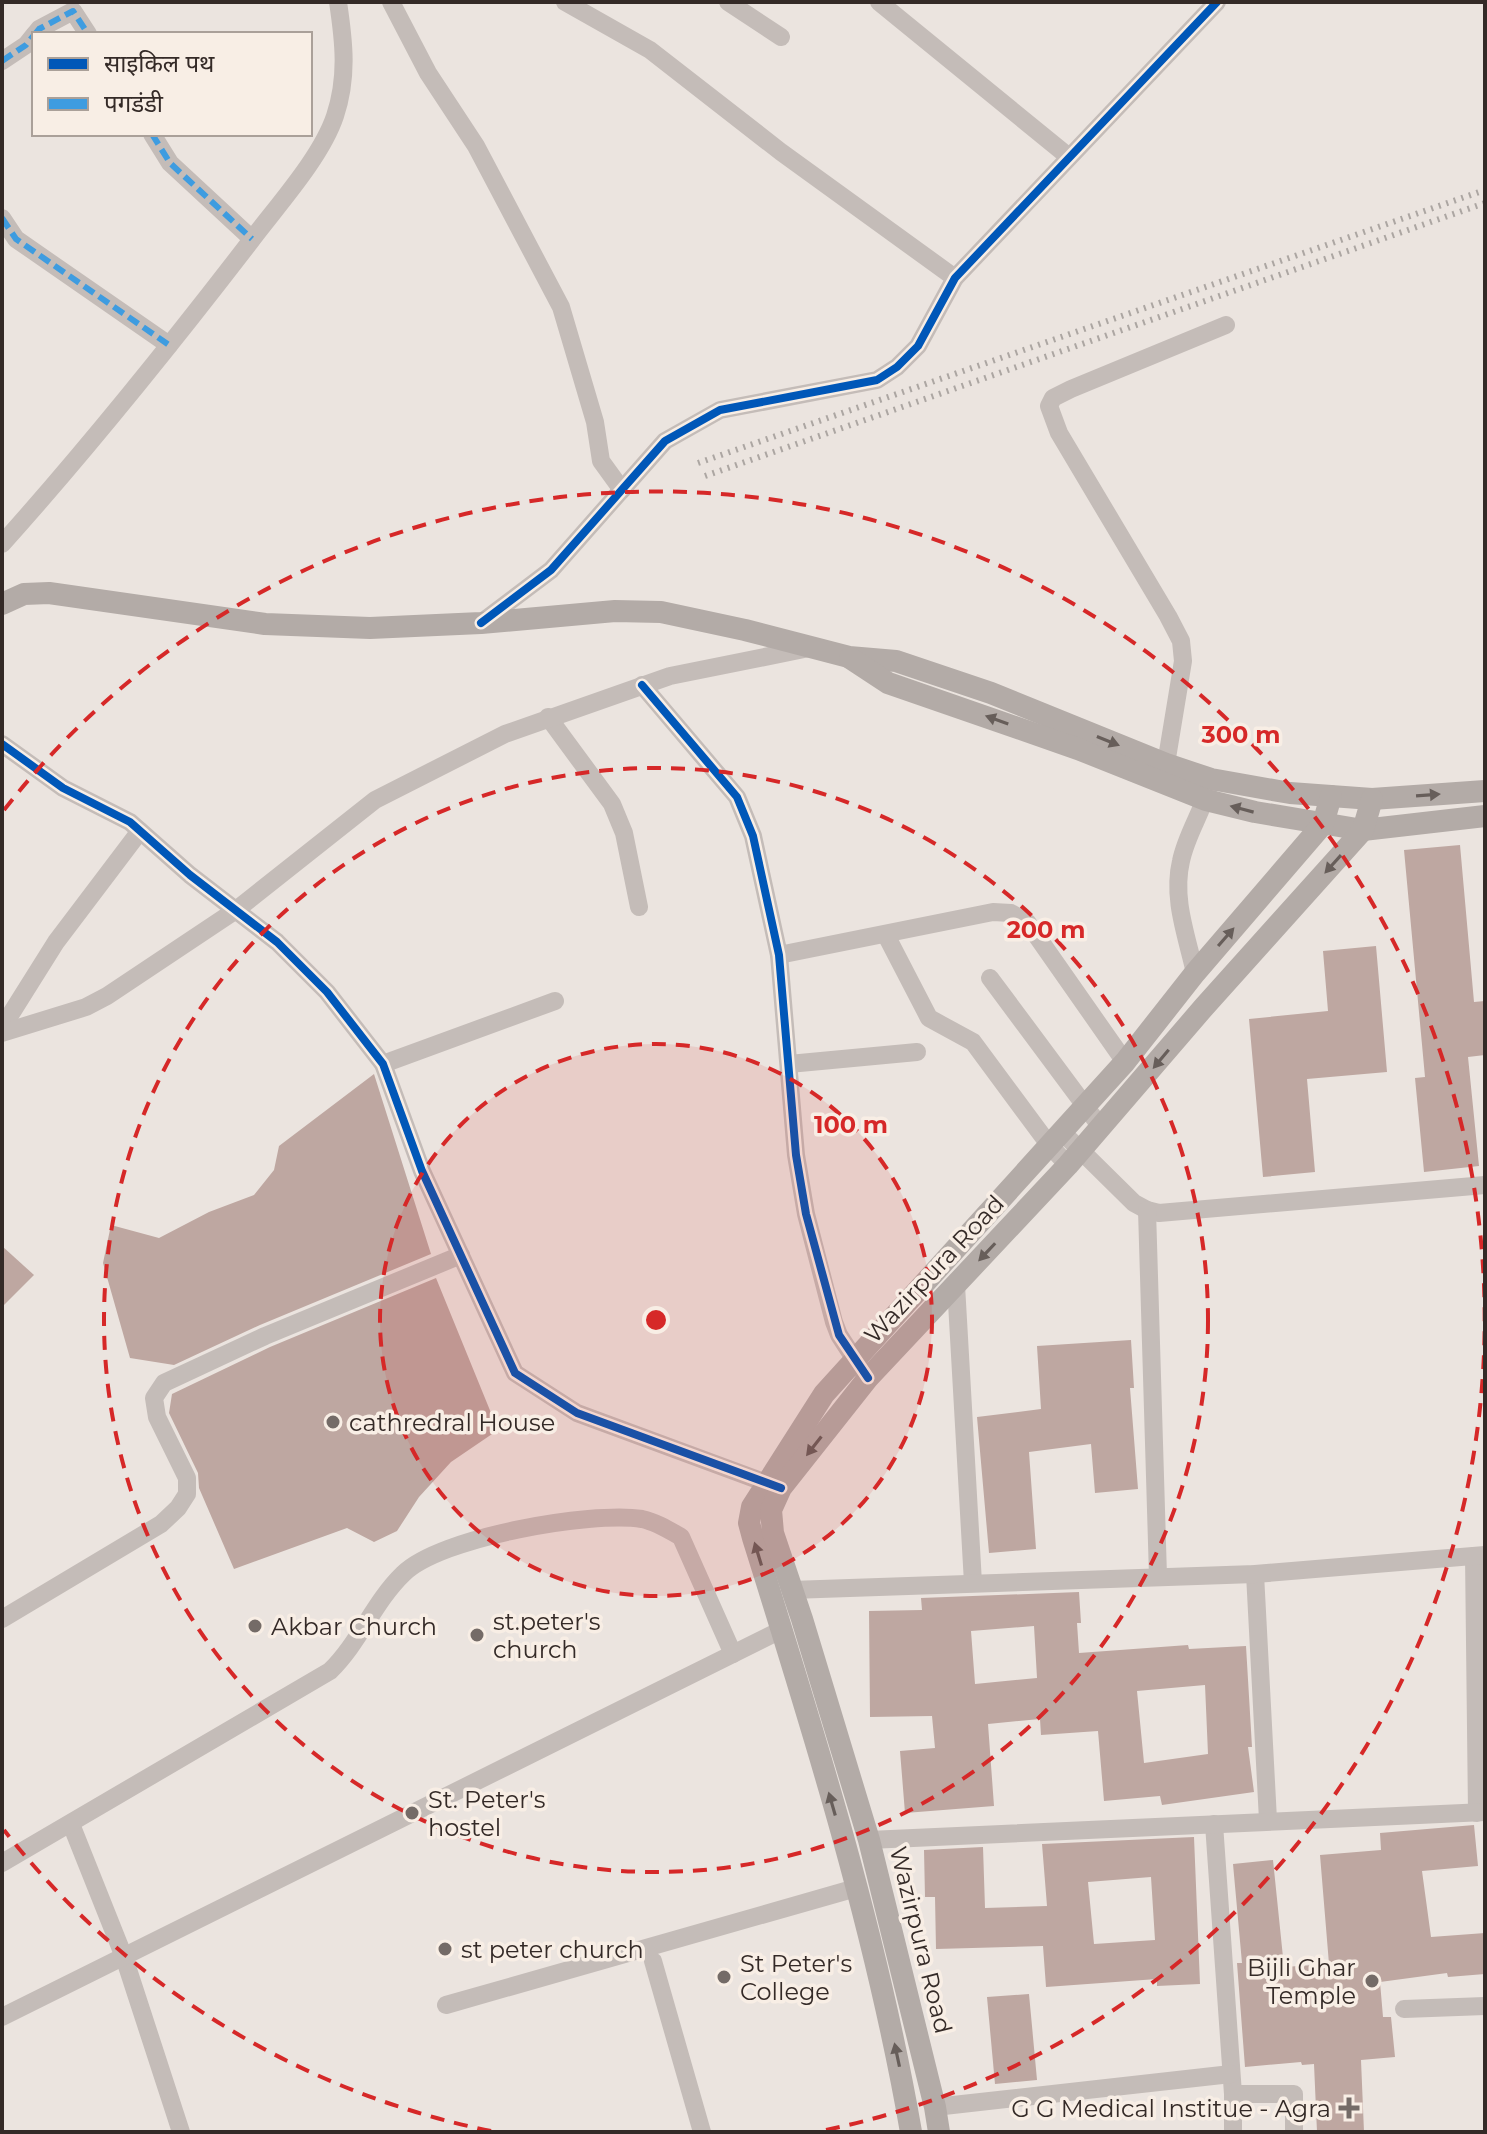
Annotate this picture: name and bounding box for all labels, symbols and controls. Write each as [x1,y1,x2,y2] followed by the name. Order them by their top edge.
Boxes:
[32,32,312,136] legend
[104,49,215,78] text: साइकिल पथ
[104,89,164,118] text: पगडंडी
[985,714,1009,726] one-way arrow
[1201,720,1280,749] text: 300 m
[1096,734,1120,747] one-way arrow
[1416,788,1441,801] one-way arrow
[1229,802,1254,814] one-way arrow
[1324,854,1342,873] one-way arrow
[1007,915,1085,944] text: 200 m
[1217,928,1235,947] one-way arrow
[1153,1049,1170,1069] one-way arrow
[814,1110,888,1139] text: 100 m
[858,1189,1010,1349] street label: Wazirpura Road
[978,1242,996,1261] one-way arrow
[642,1306,670,1334] centre of rings
[349,1408,555,1437] place label: cathredral House
[324,1413,342,1431] marker: cathredral House
[807,1436,823,1456] one-way arrow
[751,1542,763,1566] one-way arrow
[493,1607,601,1664] place label: st.peter's church
[271,1612,437,1641] place label: Akbar Church
[246,1617,264,1635] marker: Akbar Church
[468,1626,486,1644] marker: st.peter's church
[428,1785,546,1842] place label: St. Peter's hostel
[825,1791,838,1815] one-way arrow
[403,1804,421,1822] marker: St. Peter's hostel
[884,1843,958,2037] street label: Wazirpura Road
[461,1935,644,1964] place label: st peter church
[436,1940,454,1958] marker: st peter church
[740,1949,852,2006] place label: St Peter's College
[1247,1953,1356,2010] place label: Bijli Ghar Temple
[715,1968,733,1986] marker: St Peter's College
[1363,1972,1381,1990] marker: Bijli Ghar Temple
[890,2043,903,2068] one-way arrow
[1011,2094,1331,2123] place label: G G Medical Institue - Agra
[1338,2097,1360,2119] marker: G G Medical Institue - Agra

